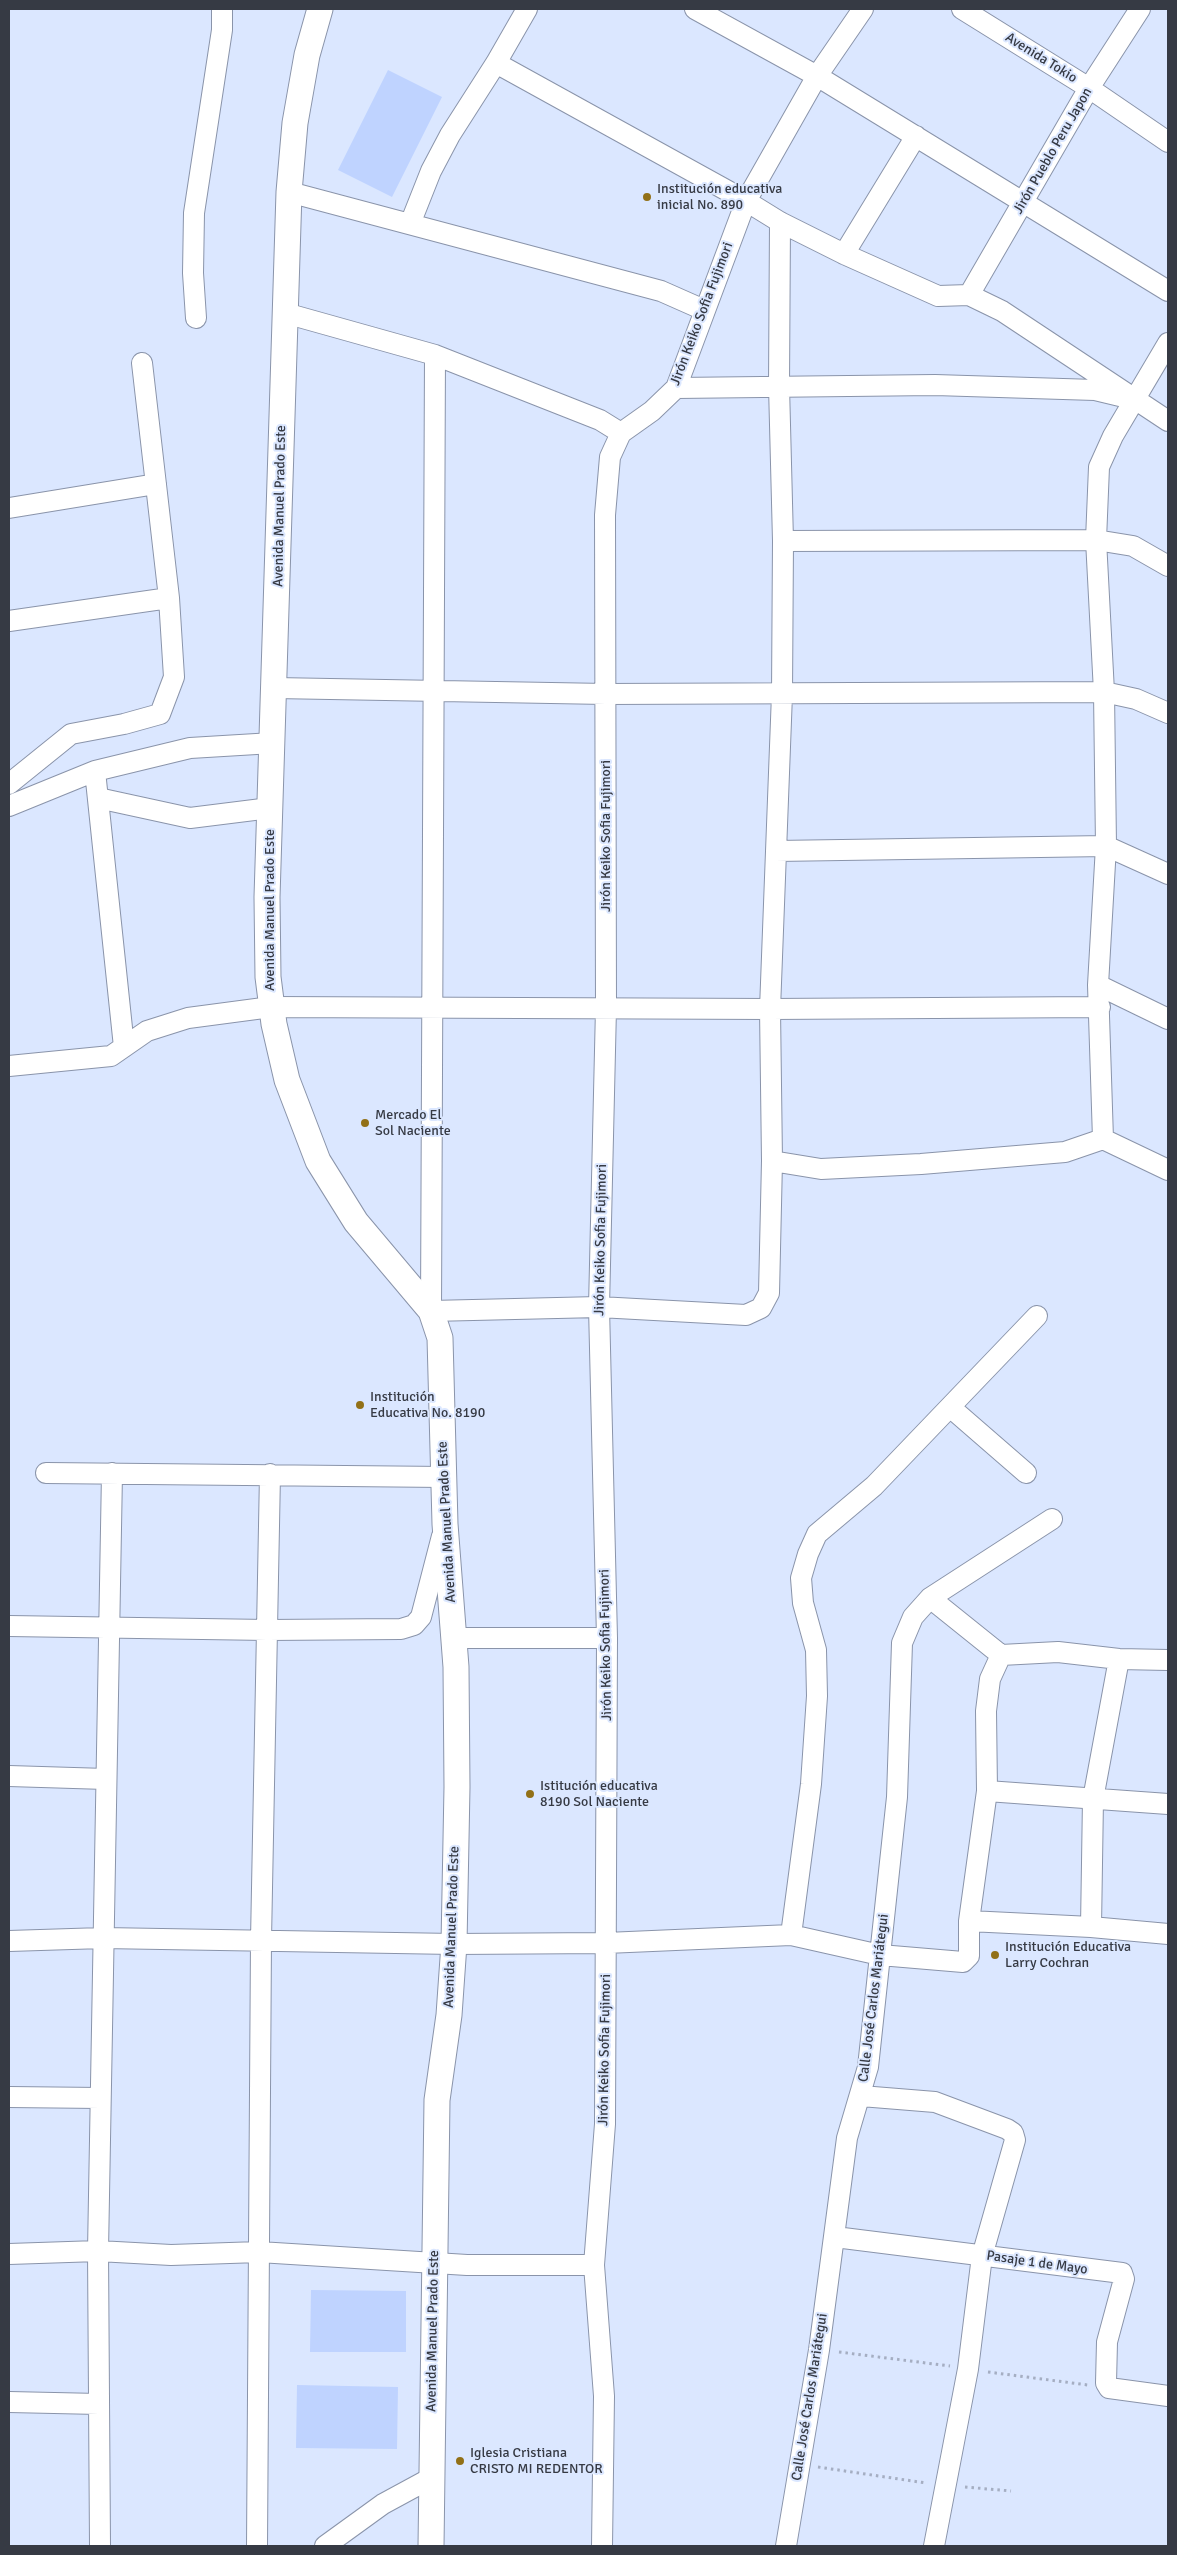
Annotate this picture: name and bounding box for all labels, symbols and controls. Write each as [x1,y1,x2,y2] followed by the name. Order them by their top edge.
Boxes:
[1002,29,1080,87] street label: Avenida Tokio
[1010,85,1096,217] street label: Jirón Pueblo Peru Japon
[657,181,782,213] place label: Institución educativa inicial No. 890
[641,191,653,203] marker: Institución educativa inicial No. 890
[667,240,737,388] street label: Jirón Keiko Sofia Fujimori
[270,425,290,587] street label: Avenida Manuel Prado Este
[598,760,614,912] street label: Jirón Keiko Sofia Fujimori
[262,829,278,991] street label: Avenida Manuel Prado Este
[375,1107,451,1140] place label: Mercado El Sol Naciente
[359,1117,371,1129] marker: Mercado El Sol Naciente
[591,1164,611,1316] street label: Jirón Keiko Sofia Fujimori
[370,1389,485,1421] place label: Institución Educativa No. 8190
[354,1399,366,1411] marker: Institución Educativa No. 8190
[434,1441,460,1603] street label: Avenida Manuel Prado Este
[596,1569,616,1721] street label: Jirón Keiko Sofia Fujimori
[540,1778,658,1810] place label: Istitución educativa 8190 Sol Naciente
[524,1788,536,1800] marker: Istitución educativa 8190 Sol Naciente
[441,1846,463,2008] street label: Avenida Manuel Prado Este
[855,1913,893,2083] street label: Calle José Carlos Mariátegui
[1005,1939,1131,1971] place label: Institución Educativa Larry Cochran
[989,1949,1001,1961] marker: Institución Educativa Larry Cochran
[595,1974,615,2126] street label: Jirón Keiko Sofia Fujimori
[985,2248,1089,2278] street label: Pasaje 1 de Mayo
[423,2250,443,2412] street label: Avenida Manuel Prado Este
[788,2312,832,2482] street label: Calle José Carlos Mariátegui
[470,2445,603,2478] place label: Iglesia Cristiana CRISTO MI REDENTOR
[454,2455,466,2467] marker: Iglesia Cristiana CRISTO MI REDENTOR

